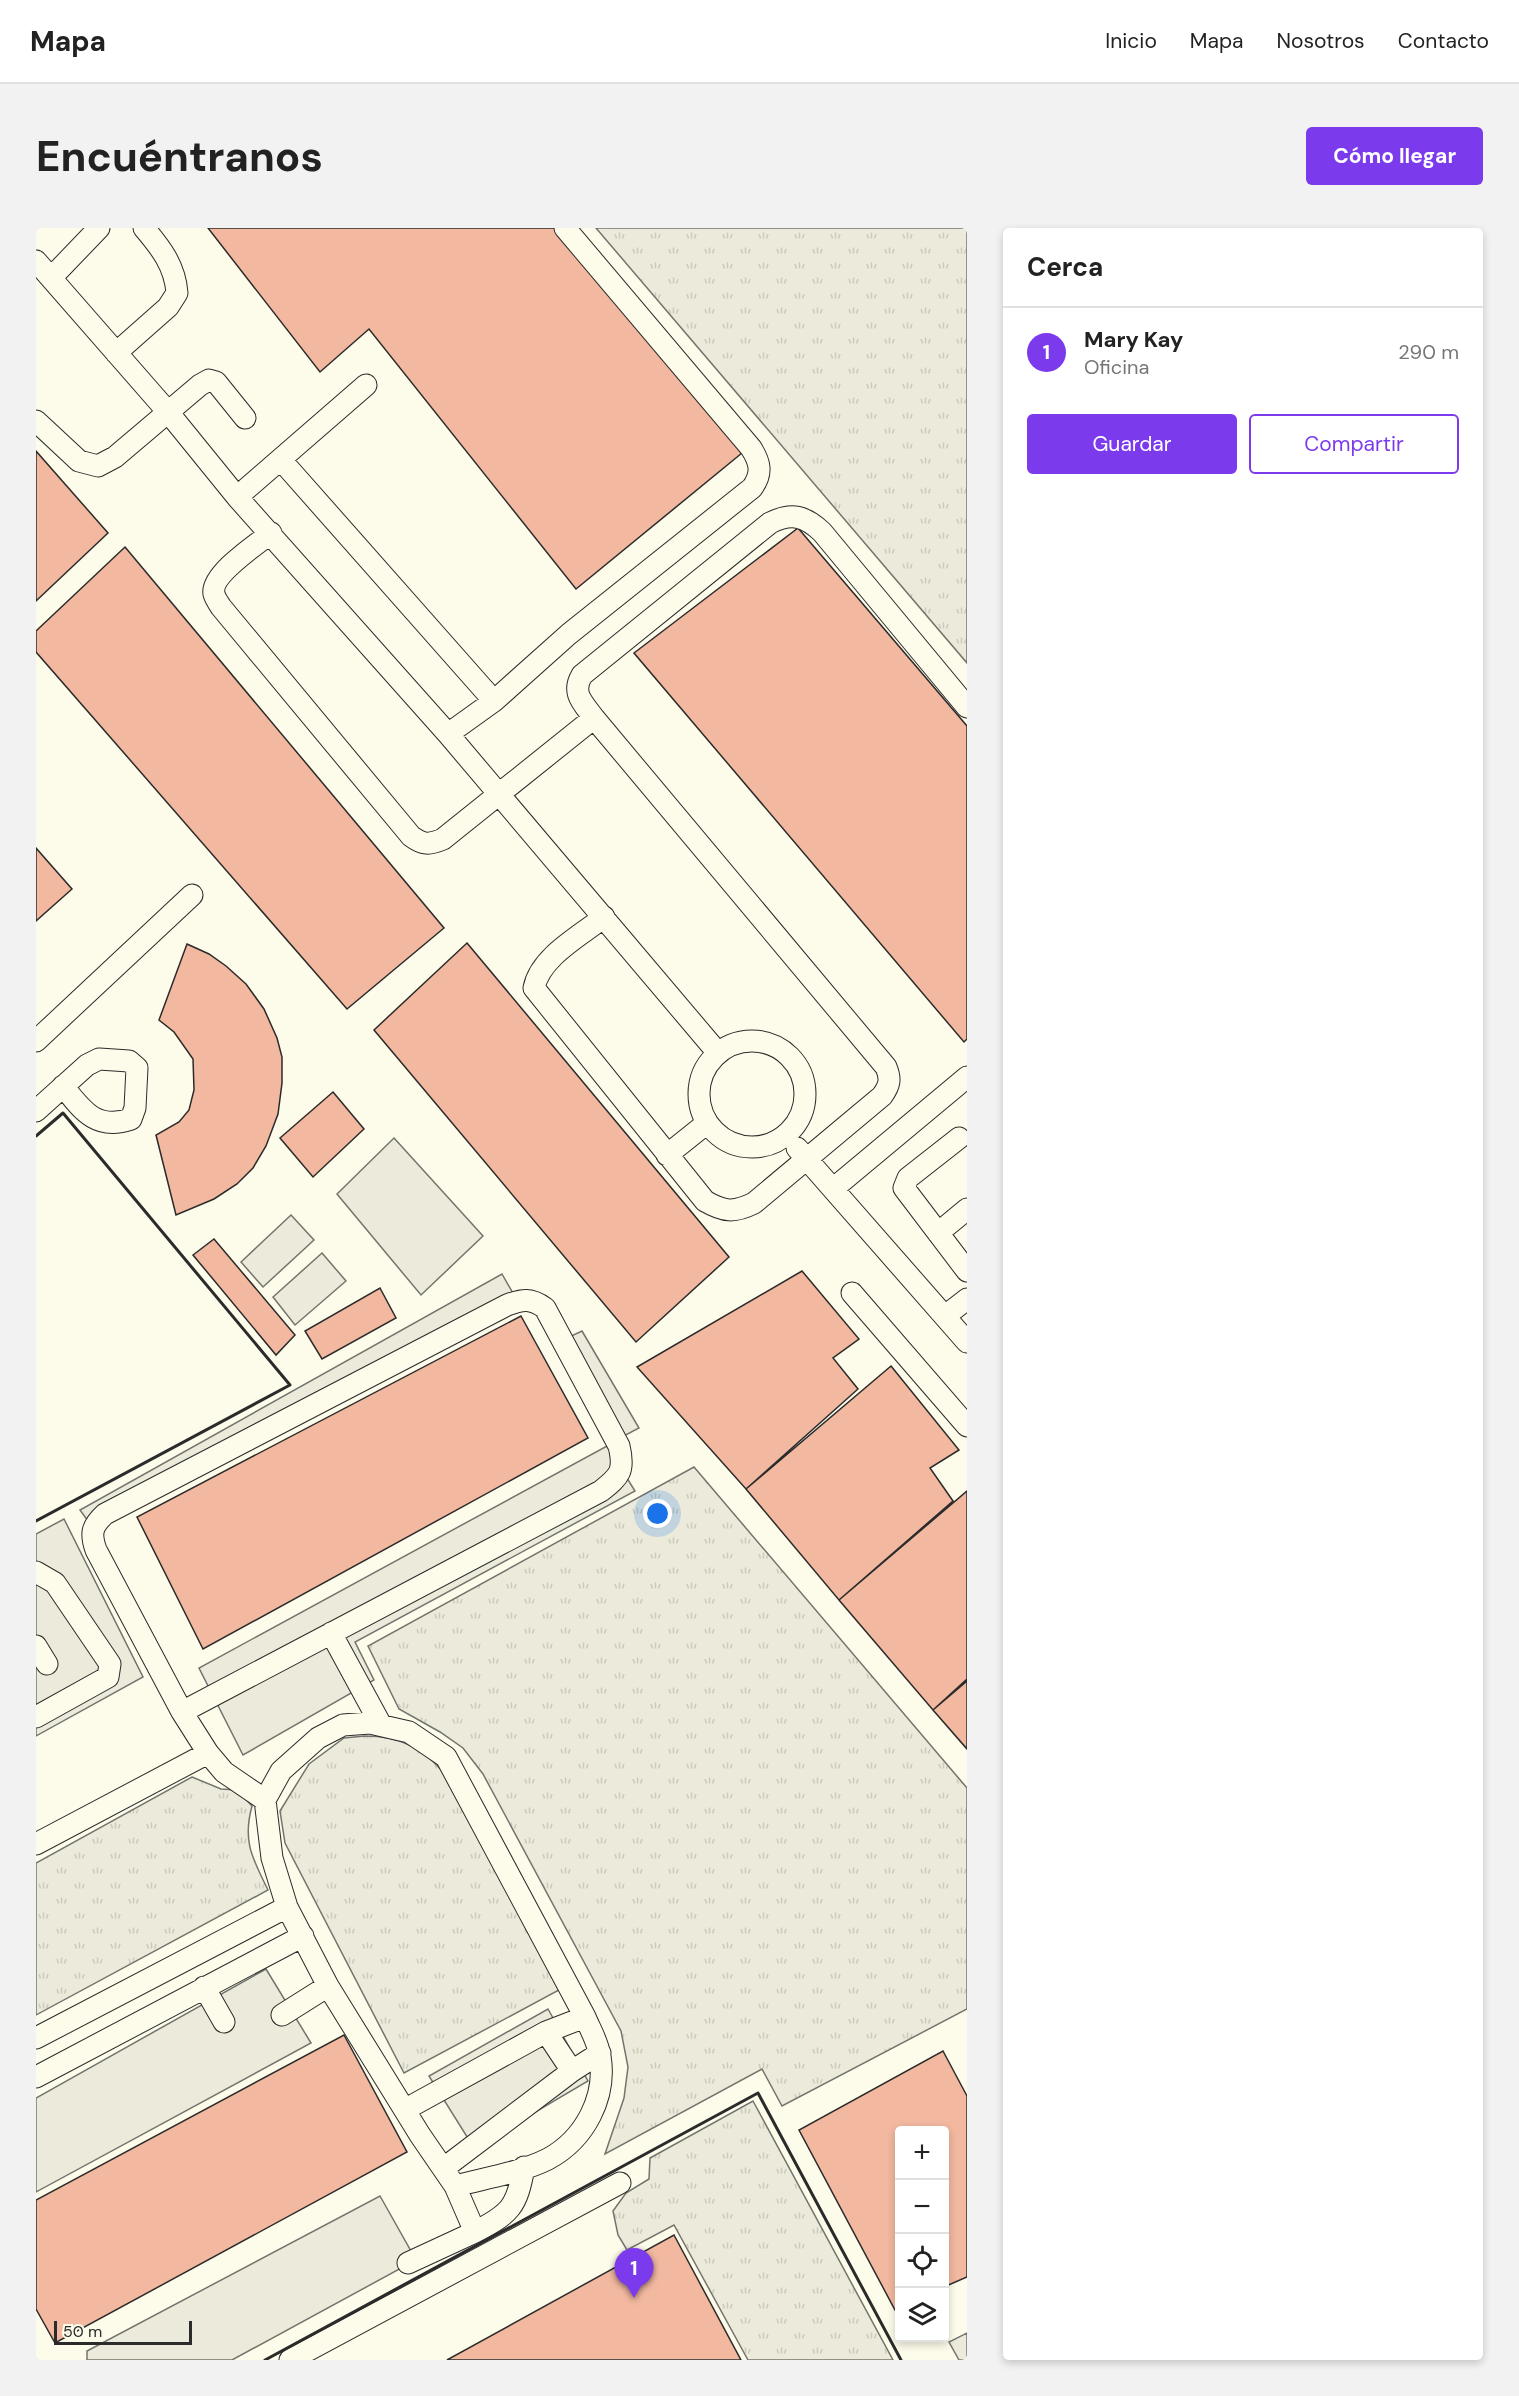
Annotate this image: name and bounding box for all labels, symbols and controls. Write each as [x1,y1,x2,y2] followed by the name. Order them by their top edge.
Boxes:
[30,23,106,60] text: Mapa
[1105,27,1157,55] text: Inicio
[1190,27,1244,55] text: Mapa
[1277,27,1365,55] text: Nosotros
[1398,27,1489,55] text: Contacto
[1306,127,1483,185] button: Cómo llegar
[36,129,323,184] text: Encuéntranos
[1027,250,1103,284] text: Cerca
[1084,325,1183,354] text: Mary Kay
[1043,339,1050,365] text: 1
[1398,339,1459,365] text: 290 m
[1084,354,1149,380] text: Oficina
[1027,414,1237,474] button: Guardar
[1249,414,1459,474] button: Compartir
[643,1499,672,1528] your location
[895,2126,949,2342] map controls
[895,2126,949,2180] button: +
[895,2180,949,2234] button: −
[895,2234,949,2288] button: locate
[614,2248,654,2298] pin: 1
[895,2288,949,2342] button: layers
[54,2318,192,2346] scale bar
[63,2321,102,2342] text: 50 m

